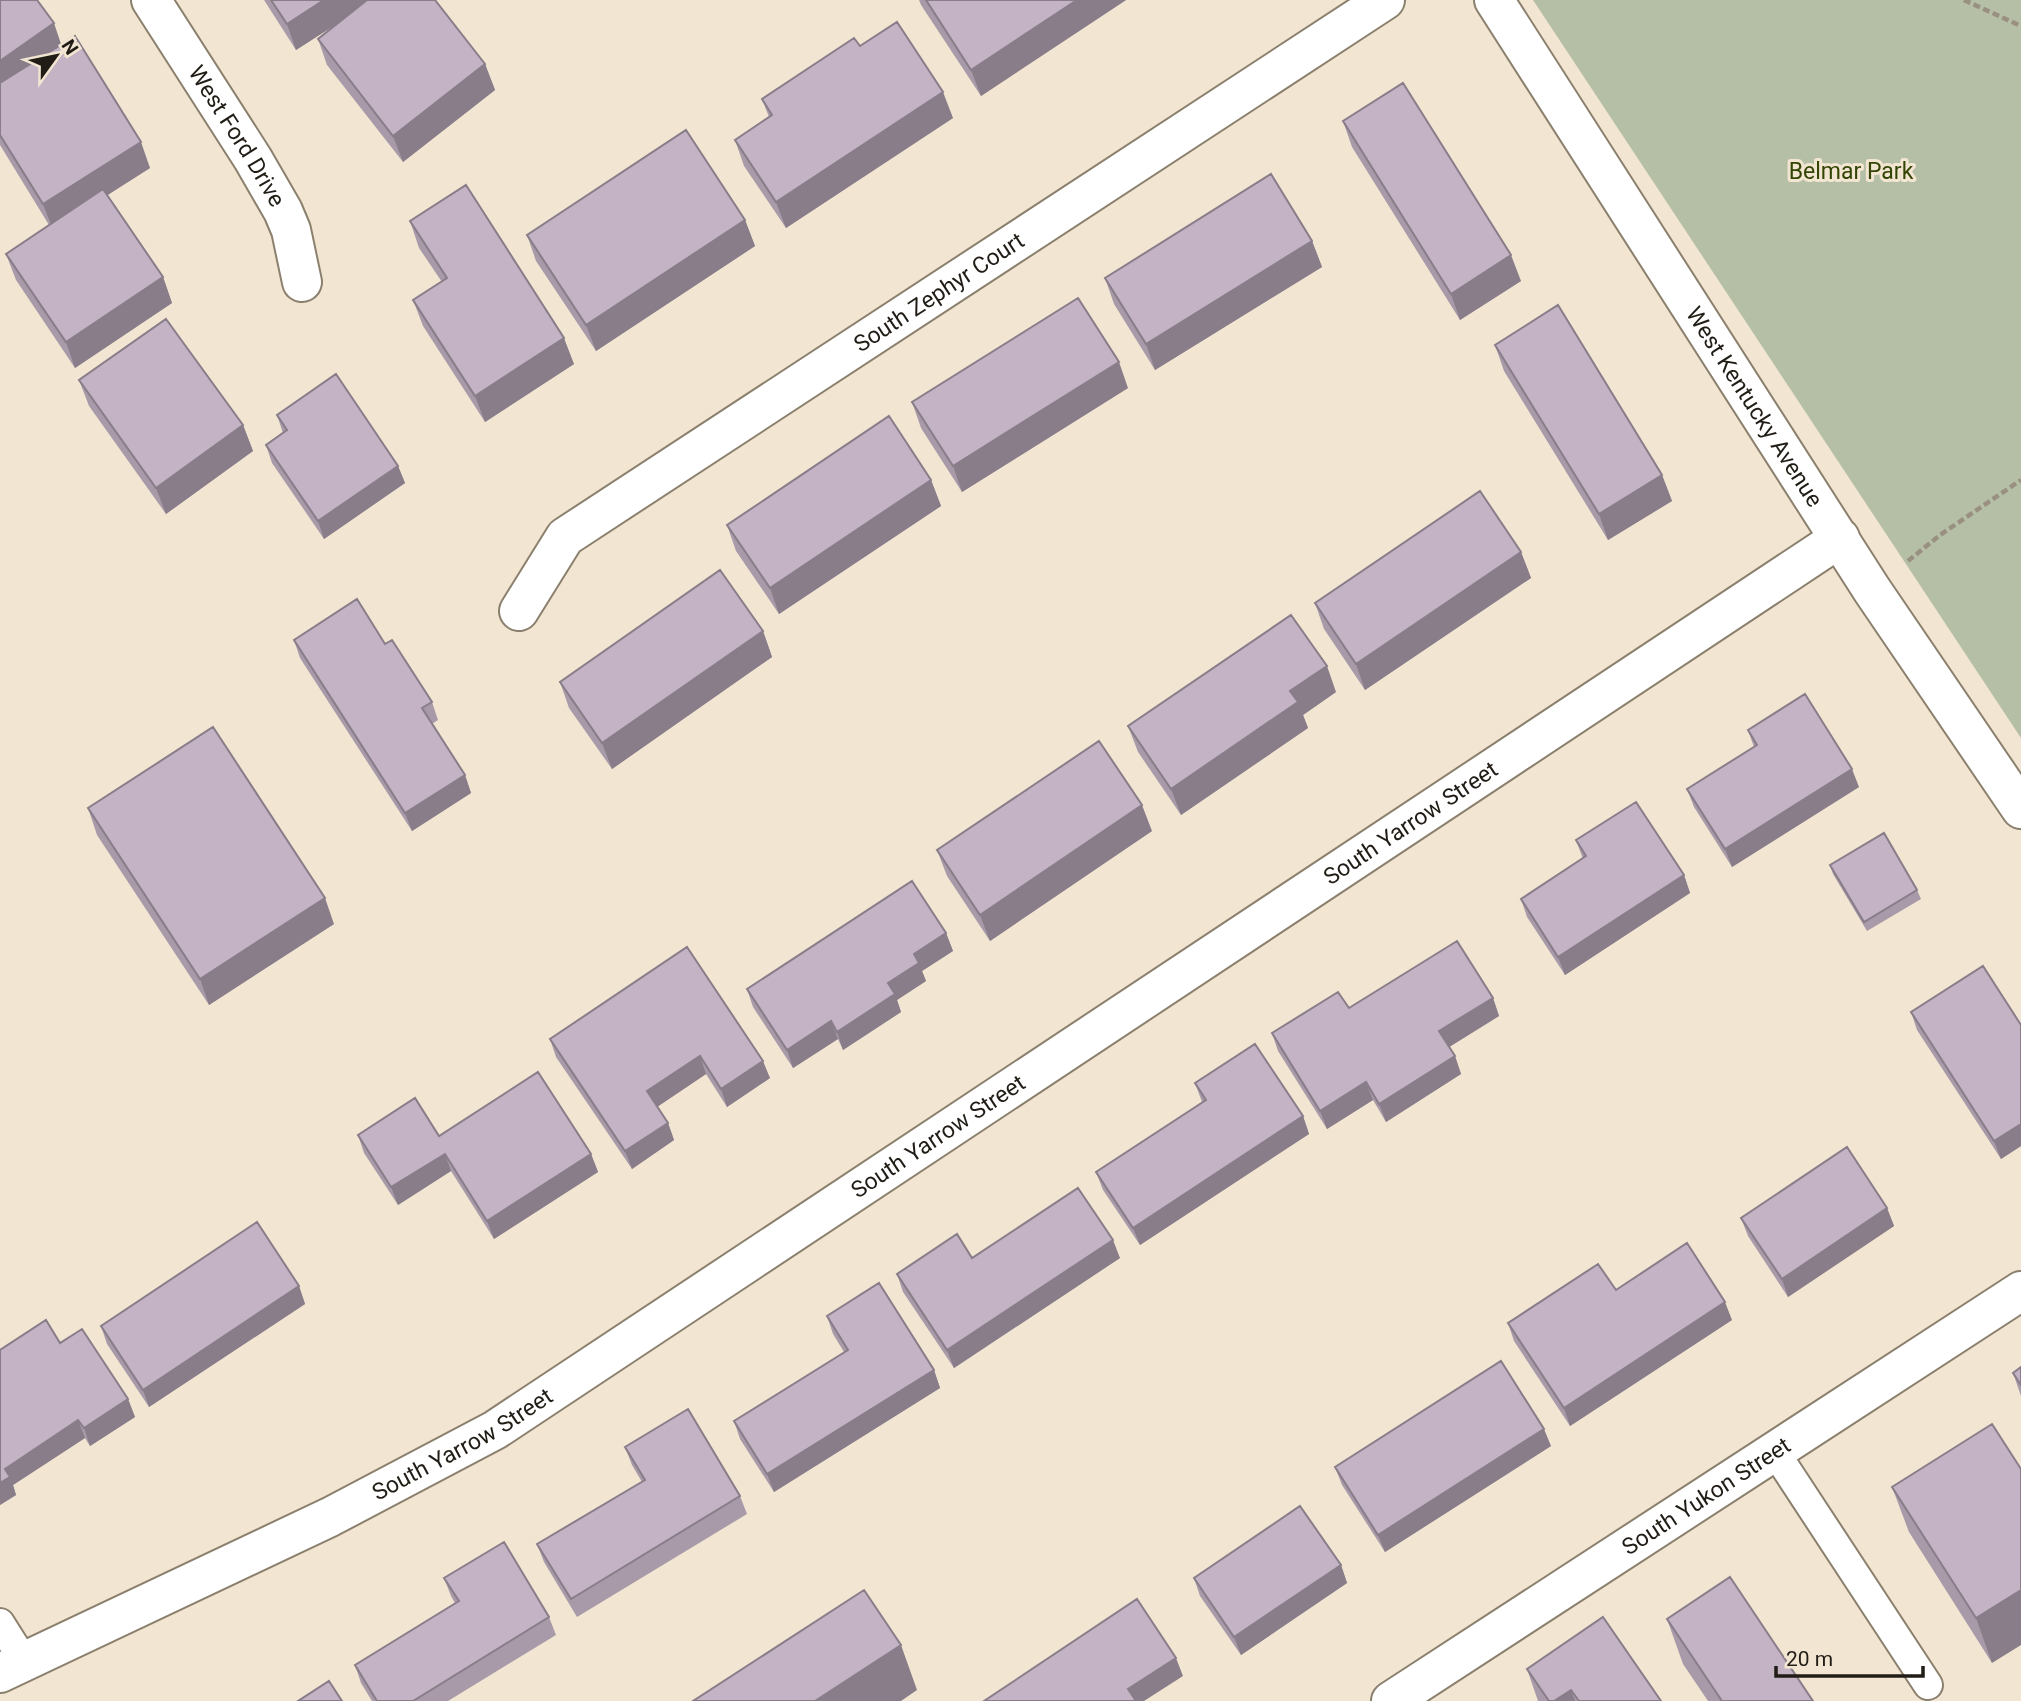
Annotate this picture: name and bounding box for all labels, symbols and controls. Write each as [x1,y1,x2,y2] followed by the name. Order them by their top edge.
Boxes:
[21,21,91,91] north arrow
[57,35,83,59] text: N
[183,60,291,211] street label: West Ford Drive
[1789,158,1914,185] park label: Belmar Park
[849,227,1029,358] street label: South Zephyr Court
[1681,302,1829,512] street label: West Kentucky Avenue
[1318,756,1503,890] street label: South Yarrow Street
[846,1069,1030,1204] street label: South Yarrow Street
[367,1382,557,1506] street label: South Yarrow Street
[1617,1431,1795,1561] street label: South Yukon Street
[1776,1634,1923,1678] scale bar
[1786,1647,1833,1671] text: 20 m

